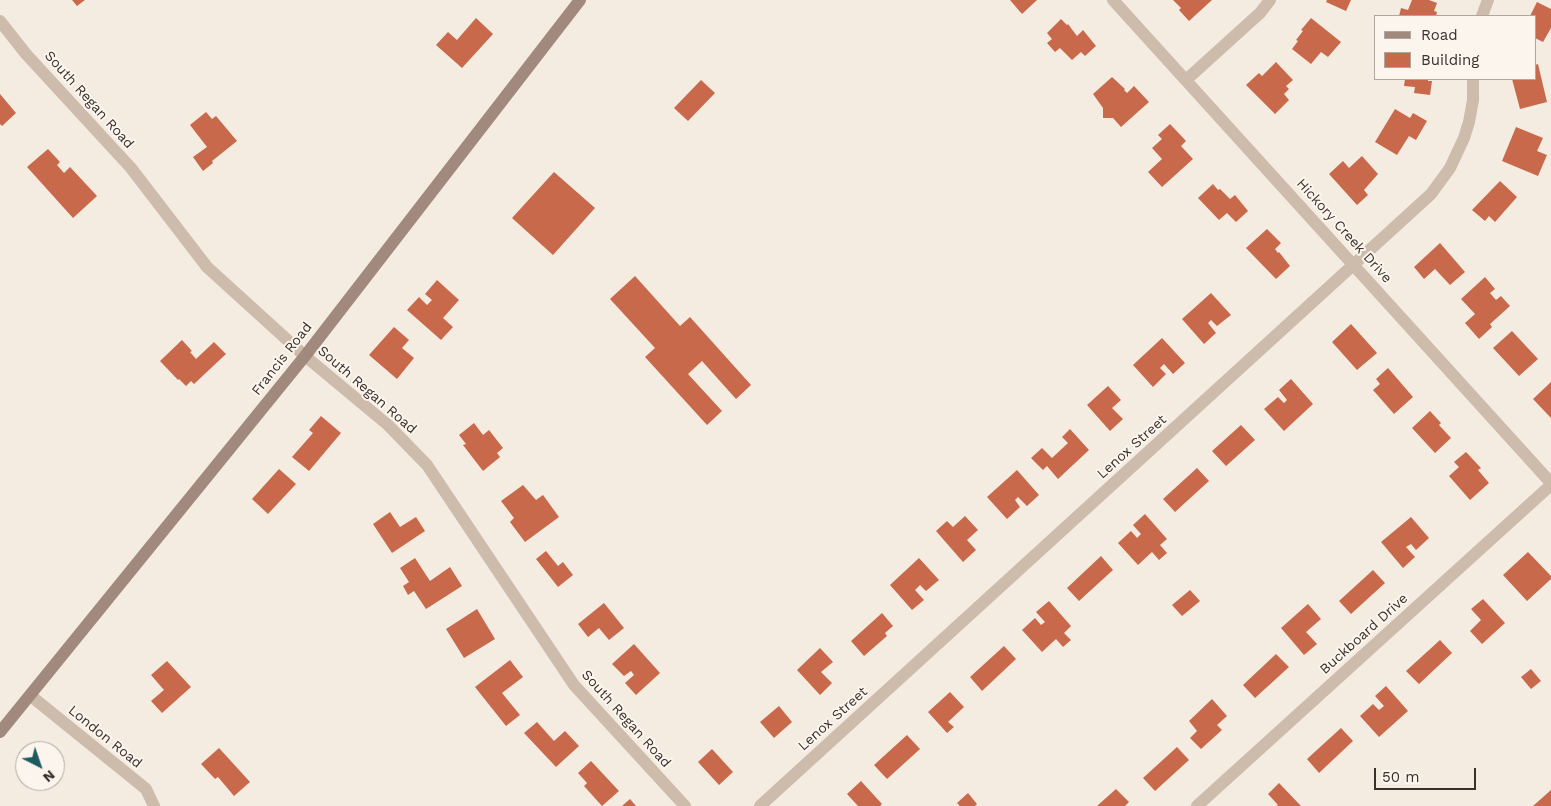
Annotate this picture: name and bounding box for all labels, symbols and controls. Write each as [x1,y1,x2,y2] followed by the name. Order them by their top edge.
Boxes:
[1374,15,1536,80] legend
[1421,26,1458,44] text: Road
[41,48,137,152] street label: South Regan Road
[1421,51,1479,69] text: Building
[1293,175,1395,287] street label: Hickory Creek Drive
[248,319,316,399] street label: Francis Road
[314,343,420,437] street label: South Regan Road
[1094,412,1170,482] street label: Lenox Street
[1317,590,1411,678] street label: Buckboard Drive
[578,667,674,771] street label: South Regan Road
[795,684,871,754] street label: Lenox Street
[65,702,145,772] street label: London Road
[15,741,65,791] north arrow
[1376,758,1478,790] scale bar
[40,767,58,786] text: N
[1382,768,1419,786] text: 50 m

